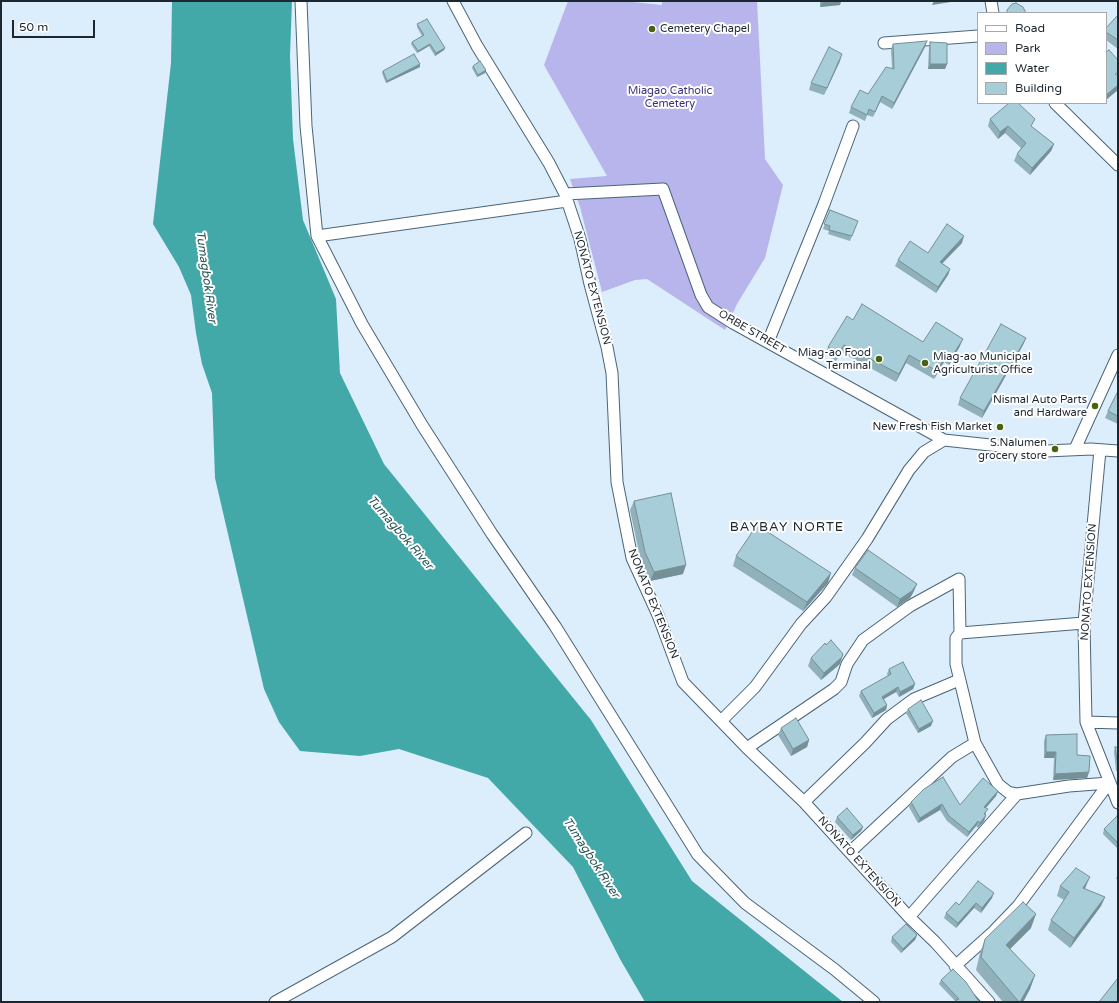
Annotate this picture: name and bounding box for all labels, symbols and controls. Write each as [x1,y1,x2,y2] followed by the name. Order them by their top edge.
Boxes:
[14,12,97,38] scale bar
[977,12,1107,104] legend
[19,20,48,34] text: 50 m
[1015,21,1045,35] text: Road
[660,22,750,36] place label: Cemetery Chapel
[647,24,657,34] marker: Cemetery Chapel
[1015,41,1041,55] text: Park
[1015,61,1049,75] text: Water
[1015,81,1062,95] text: Building
[628,84,712,110] park label: Miagao Catholic Cemetery
[192,230,220,324] water label: Tumagbok River
[570,230,614,346] street label: NONATO EXTENSION
[716,307,788,357] street label: ORBE STREET
[798,346,871,372] place label: Miag-ao Food Terminal
[933,350,1033,376] place label: Miag-ao Municipal Agriculturist Office
[874,354,884,364] marker: Miag-ao Food Terminal
[920,358,930,368] marker: Miag-ao Municipal Agriculturist Office
[993,393,1087,419] place label: Nismal Auto Parts and Hardware
[1090,401,1100,411] marker: Nismal Auto Parts and Hardware
[873,420,992,434] place label: New Fresh Fish Market
[995,422,1005,432] marker: New Fresh Fish Market
[978,436,1047,462] place label: S.Nalumen grocery store
[1050,444,1060,454] marker: S.Nalumen grocery store
[364,493,436,573] water label: Tumagbok River
[730,520,844,536] district label: BAYBAY NORTE
[1078,523,1100,641] street label: NONATO EXTENSION
[625,547,681,661] street label: NONATO EXTENSION
[815,814,903,910] street label: NONATO EXTENSION
[560,815,622,901] water label: Tumagbok River

